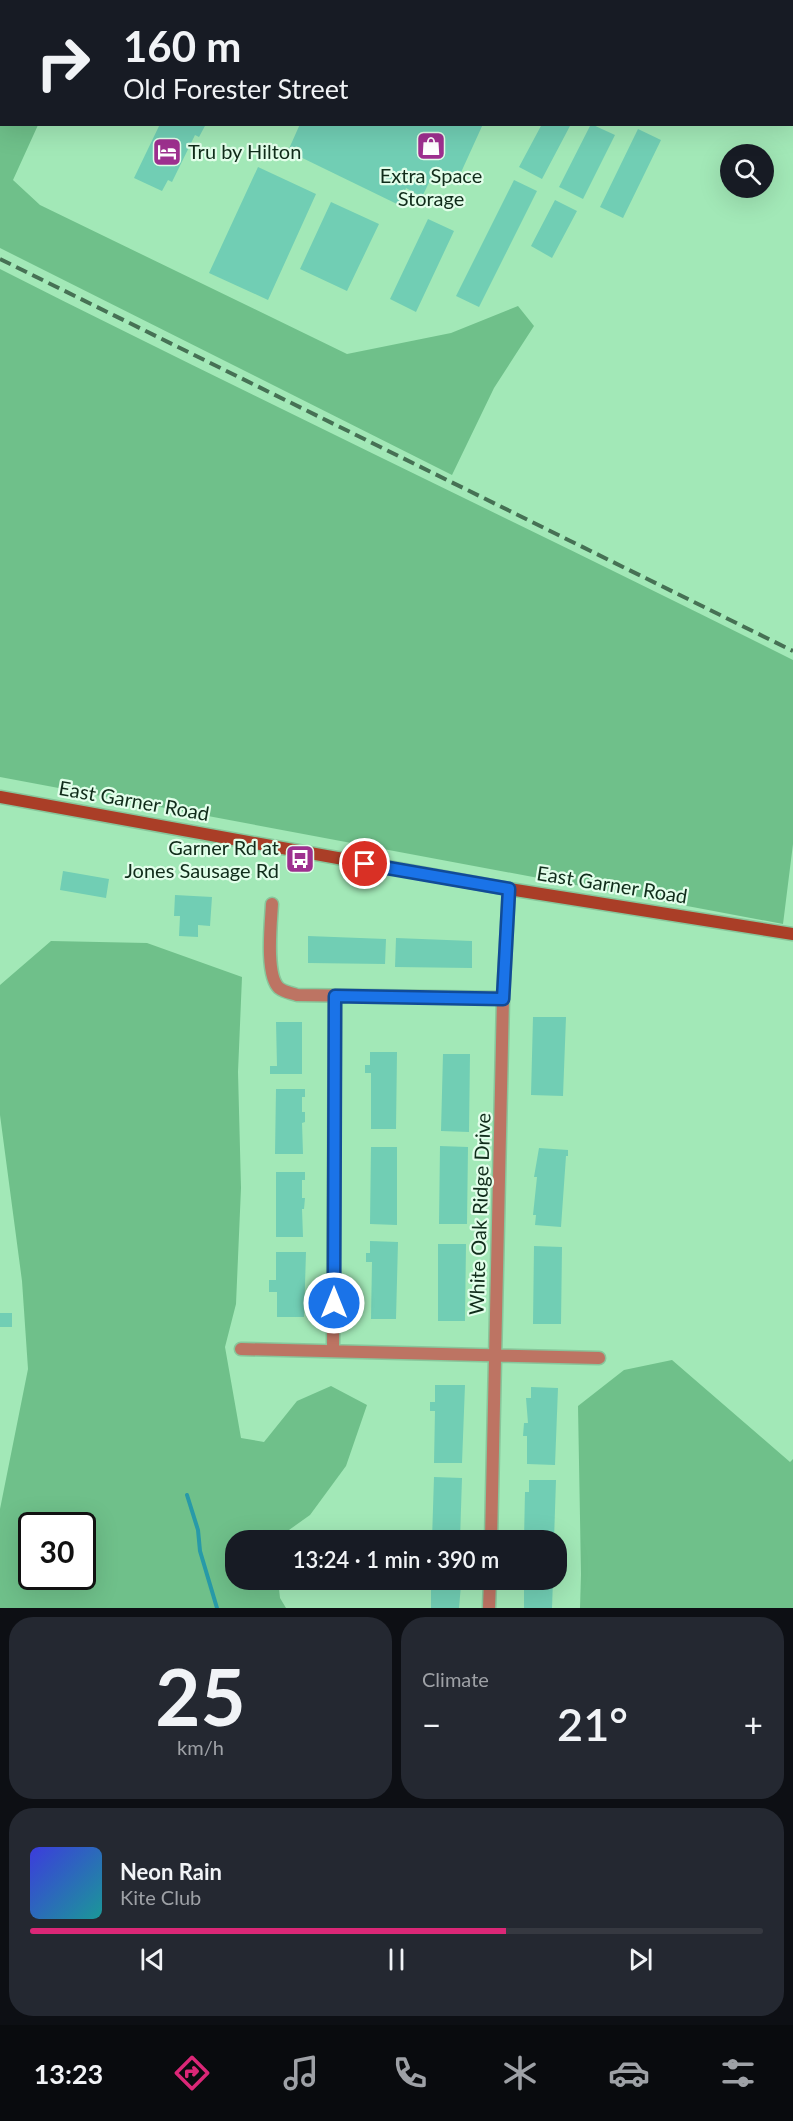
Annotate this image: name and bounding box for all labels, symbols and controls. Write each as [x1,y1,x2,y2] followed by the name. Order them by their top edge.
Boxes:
[123,21,241,71] text: 160 m
[24,24,102,102] icon: right
[123,72,349,105] text: Old Forester Street
[415,130,447,162] shop icon: Extra Space Storage
[151,136,183,168] hotel icon: Tru by Hilton
[188,139,301,163] place label: Tru by Hilton
[720,144,774,198] map controls
[720,144,774,198] button: search
[380,163,482,210] place label: Extra Space Storage
[57,775,211,825] street label: East Garner Road
[125,835,279,882] place label: Garner Rd at Jones Sausage Rd
[339,838,390,889] pin
[284,843,316,875] bus stop icon: Garner Rd at Jones Sausage Rd
[348,847,381,880] icon: arrive
[535,860,689,908] street label: East Garner Road
[463,1112,495,1315] street label: White Oak Ridge Drive
[302,1271,366,1335] position arrow
[18,1512,96,1590] speed limit sign: 30
[293,1546,499,1573] text: 13:24 · 1 min · 390 m
[155,1649,246,1743] text: 25
[422,1667,489,1691] text: Climate
[557,1697,628,1751] text: 21°
[422,1704,441,1744] text: −
[744,1704,763,1744] text: +
[177,1735,224,1759] text: km/h
[120,1858,222,1885] text: Neon Rain
[120,1885,201,1909] text: Kite Club
[136,1943,169,1976] icon: previous
[380,1943,413,1976] icon: pause
[624,1943,657,1976] icon: next
[171,2052,213,2094] icon: directions
[280,2052,322,2094] icon: music
[389,2052,431,2094] icon: phone
[499,2052,541,2094] icon: climate
[608,2052,650,2094] icon: car
[717,2052,759,2094] icon: filters
[34,2057,103,2090] text: 13:23

